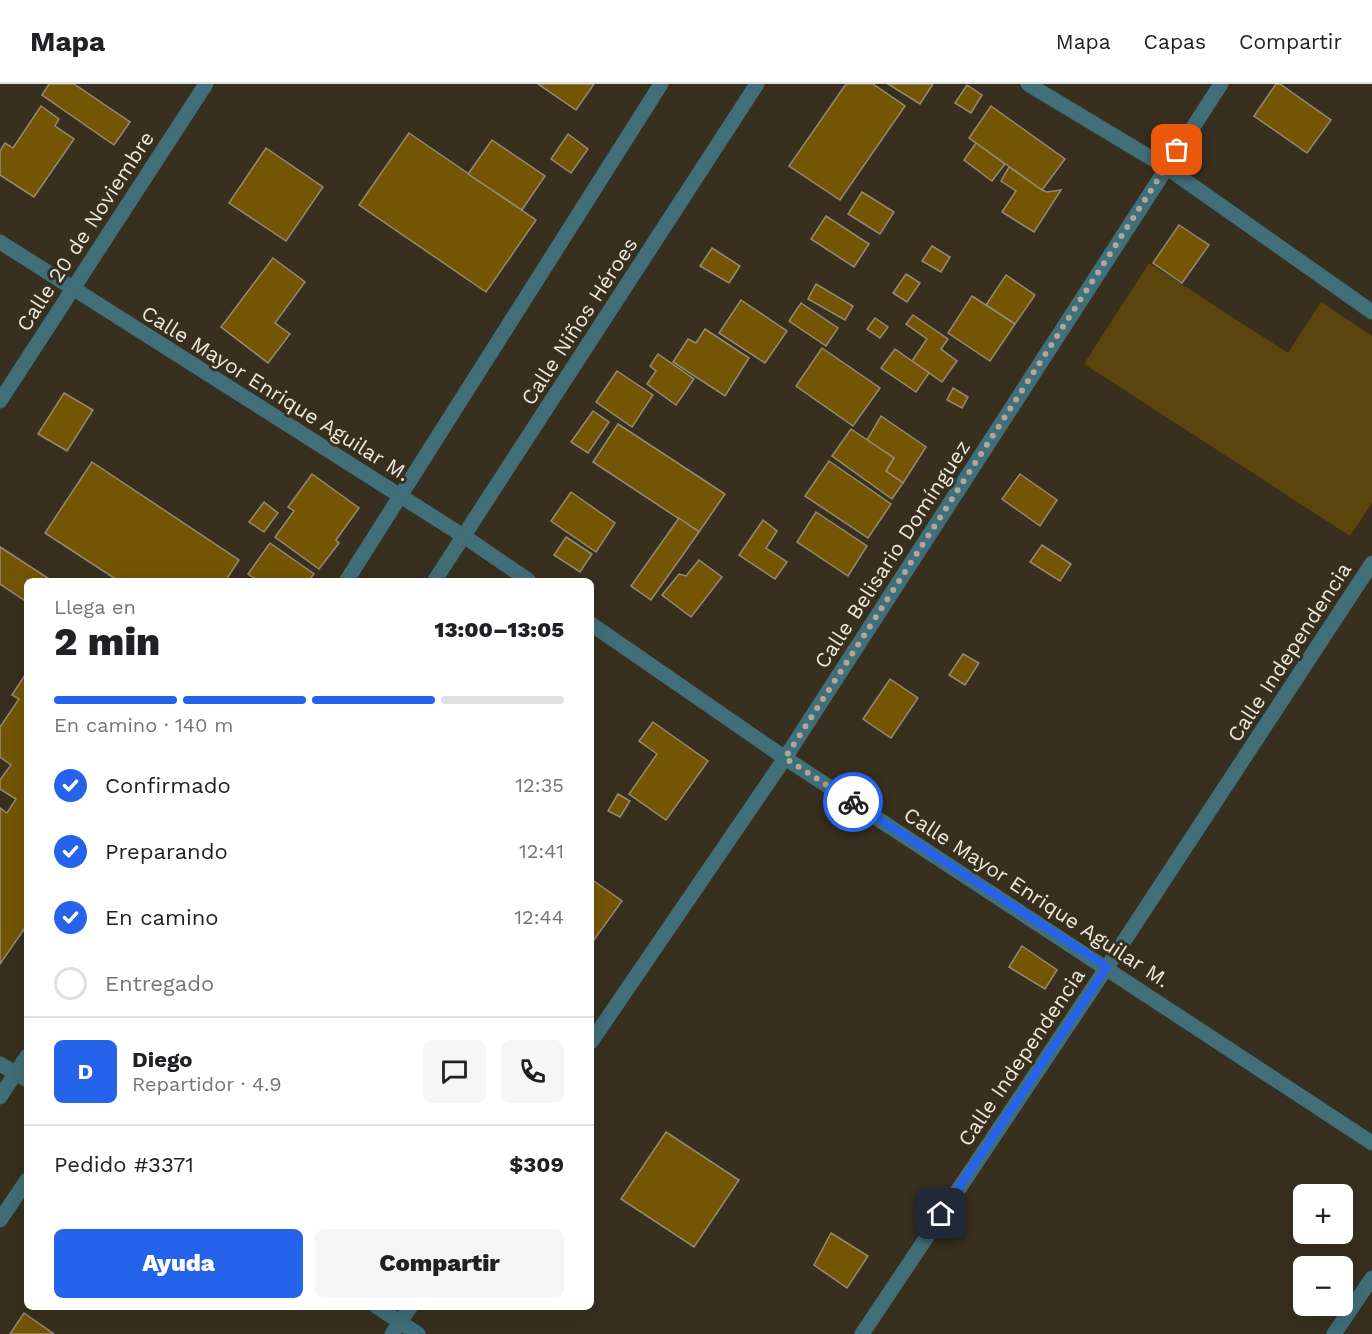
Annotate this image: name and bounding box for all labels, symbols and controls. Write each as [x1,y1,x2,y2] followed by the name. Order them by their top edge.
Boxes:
[30,25,105,58] text: Mapa
[1056,29,1111,54] text: Mapa
[1144,29,1206,54] text: Capas
[1239,29,1342,54] text: Compartir
[1151,124,1202,175] pin
[11,126,159,336] street label: Calle 20 de Noviembre
[1160,133,1193,166] icon: bag
[516,233,642,409] street label: Calle Niños Héroes
[137,300,415,486] street label: Calle Mayor Enrique Aguilar M.
[809,435,975,673] street label: Calle Belisario Domínguez
[1222,558,1356,746] street label: Calle Independencia
[54,595,136,619] text: Llega en
[435,617,564,642] text: 13:00–13:05
[54,619,160,664] text: 2 min
[54,713,233,737] text: En camino · 140 m
[54,769,87,802] icon: check
[823,772,883,832] courier
[105,773,231,798] text: Confirmado
[515,773,564,797] text: 12:35
[837,786,870,819] icon: bike
[899,802,1175,992] street label: Calle Mayor Enrique Aguilar M.
[54,835,87,868] icon: check
[105,839,228,864] text: Preparando
[519,839,564,863] text: 12:41
[54,901,87,934] icon: check
[105,905,219,930] text: En camino
[514,905,564,929] text: 12:44
[952,963,1090,1150] street label: Calle Independencia
[105,971,214,996] text: Entregado
[423,1040,486,1103] button: chat
[501,1040,564,1103] button: phone
[132,1047,192,1072] text: Diego
[78,1059,93,1084] text: D
[132,1072,282,1096] text: Repartidor · 4.9
[54,1152,194,1177] text: Pedido #3371
[509,1152,564,1177] text: $309
[1293,1184,1353,1316] map controls
[1293,1184,1353,1244] button: +
[915,1188,966,1239] pin
[924,1197,957,1230] icon: home
[54,1229,303,1298] button: Ayuda
[315,1229,564,1298] button: Compartir
[1293,1256,1353,1316] button: −

